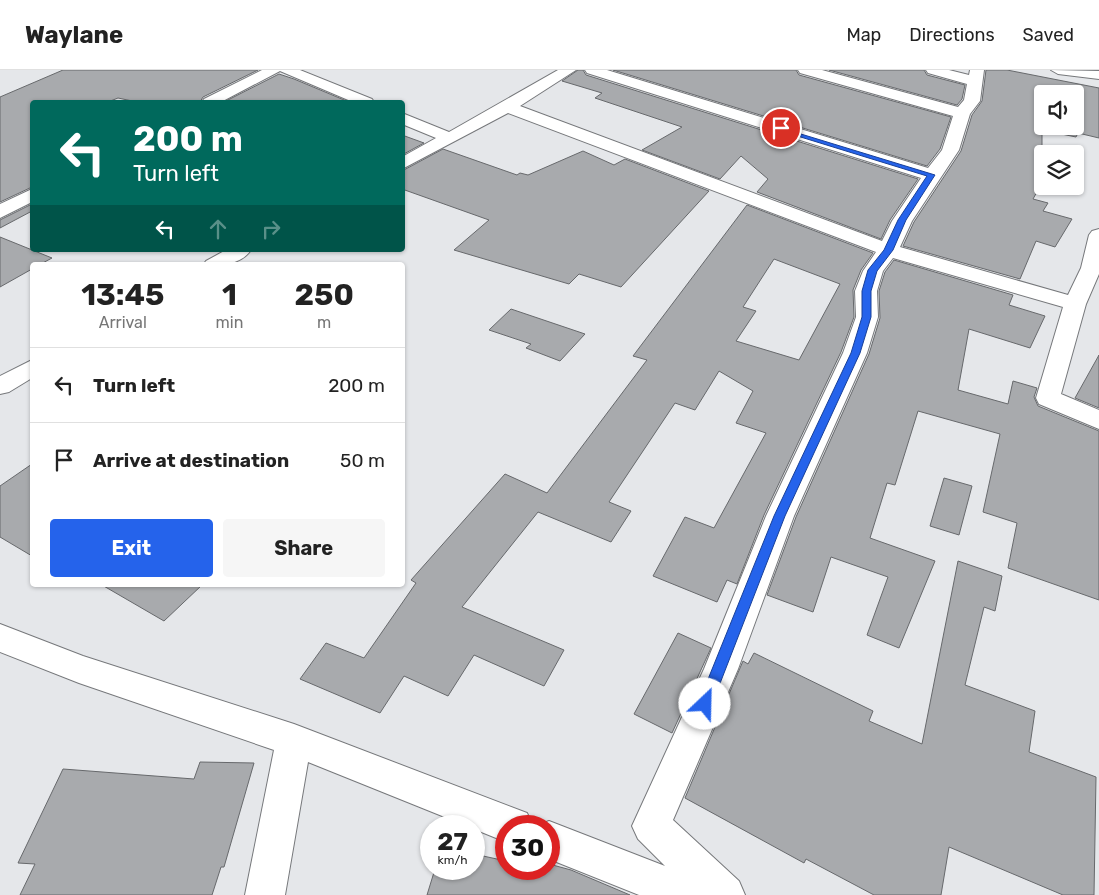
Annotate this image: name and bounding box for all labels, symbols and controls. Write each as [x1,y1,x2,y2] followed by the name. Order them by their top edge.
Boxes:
[25,21,123,49] text: Waylane
[846,24,881,46] text: Map
[909,24,995,46] text: Directions
[1023,24,1074,46] text: Saved
[1034,85,1084,195] map controls
[1034,85,1084,135] button: sound
[760,107,802,149] pin
[767,114,795,142] icon: arrive
[133,118,243,160] text: 200 m
[50,120,115,185] icon: left
[1034,145,1084,195] button: layers
[133,160,219,187] text: Turn left
[151,215,179,243] icon: left
[204,215,232,243] icon: ahead
[257,215,285,243] icon: right
[81,277,164,313] text: 13:45
[222,277,237,313] text: 1
[295,277,354,313] text: 250
[99,313,147,332] text: Arrival
[216,313,243,332] text: min
[317,313,331,332] text: m
[50,371,78,399] icon: left
[93,374,175,397] text: Turn left
[328,374,385,397] text: 200 m
[50,446,78,474] icon: arrive
[93,449,289,472] text: Arrive at destination
[340,449,385,472] text: 50 m
[50,519,213,577] button: Exit
[223,519,385,577] button: Share
[678,677,730,729] position arrow
[495,815,560,880] speed limit sign: 30
[437,827,468,856] text: 27
[438,853,467,867] text: km/h

